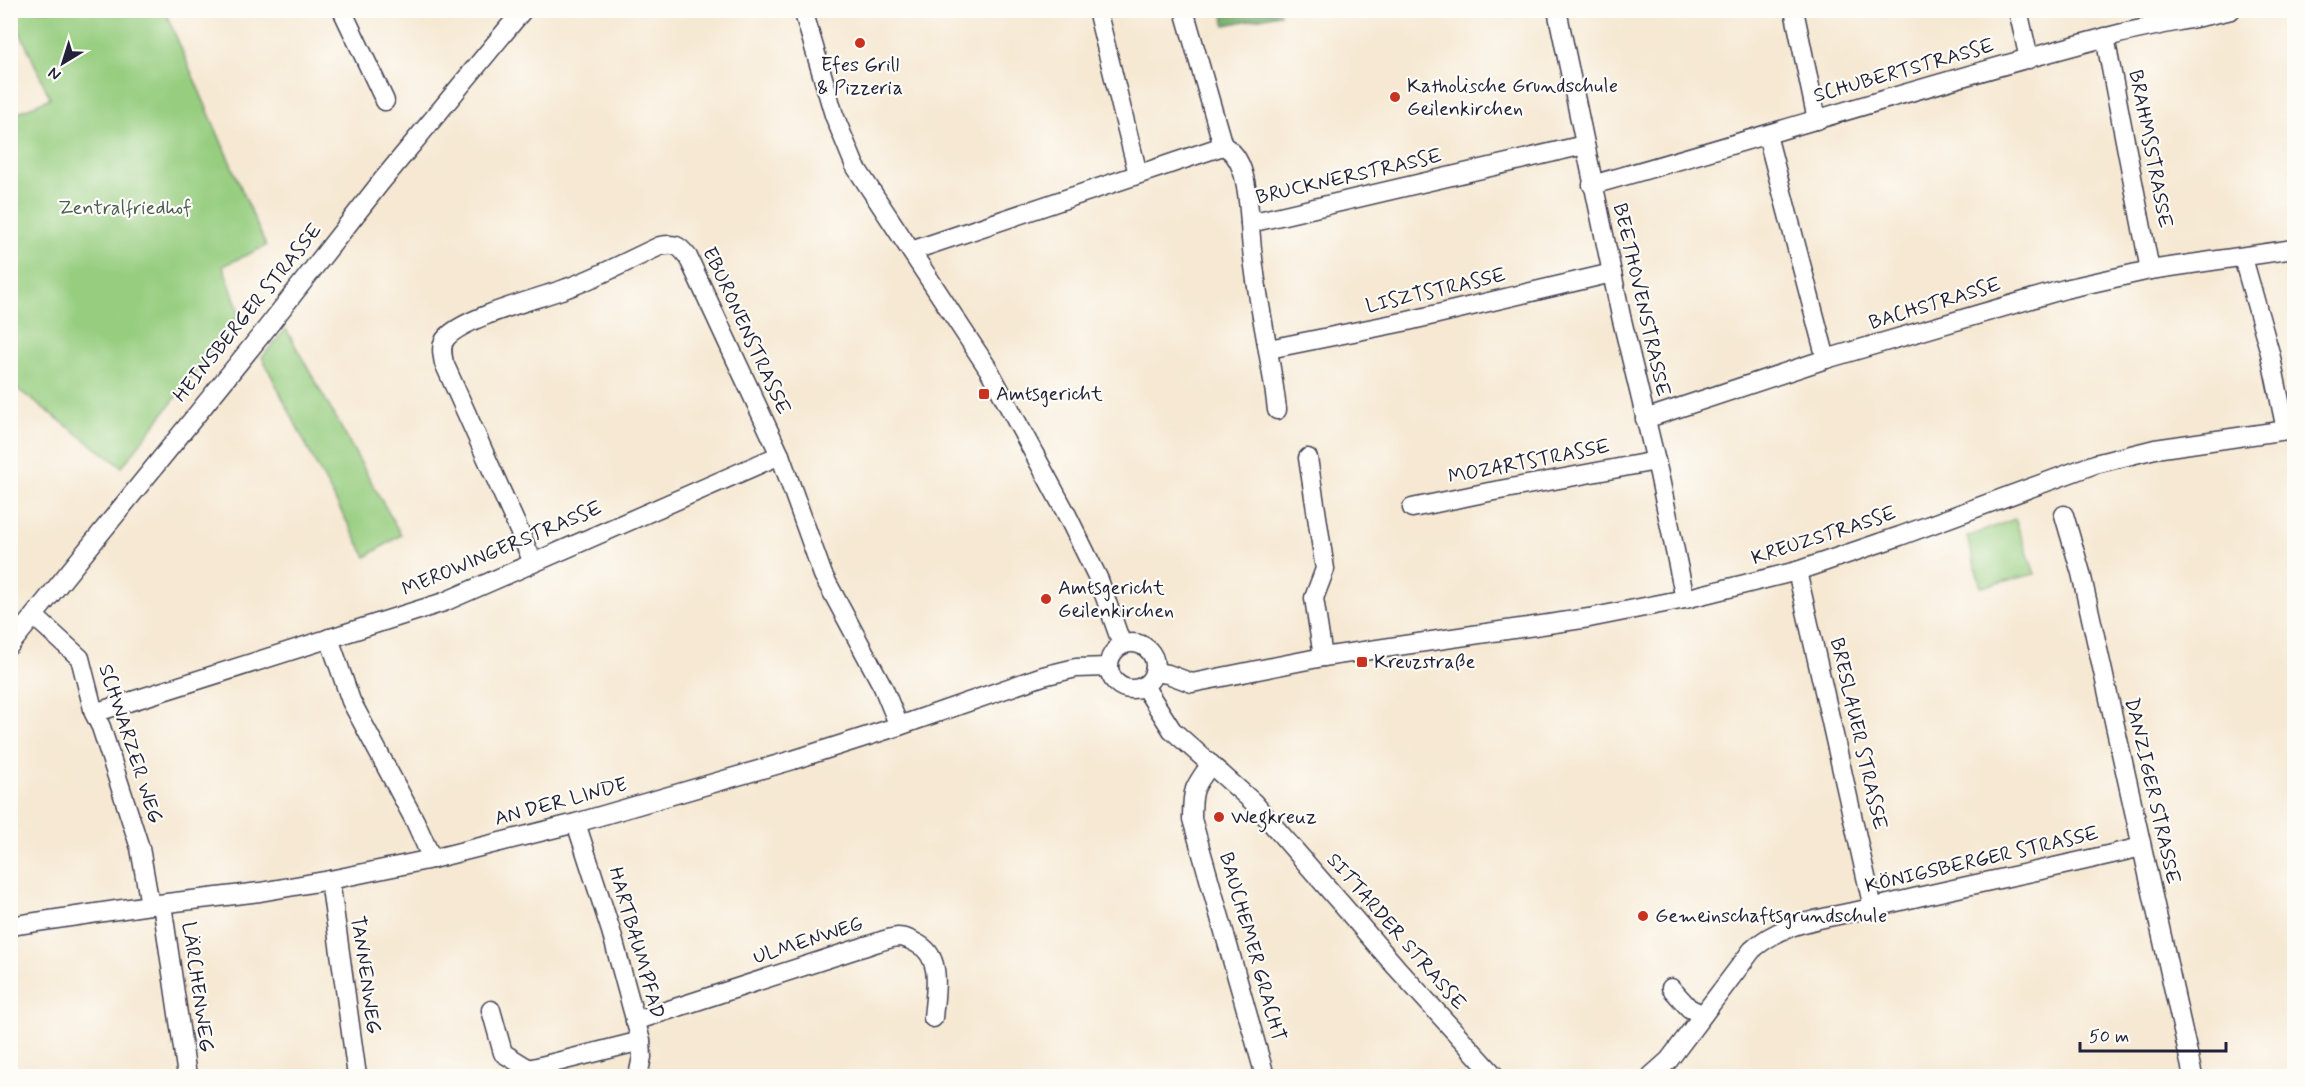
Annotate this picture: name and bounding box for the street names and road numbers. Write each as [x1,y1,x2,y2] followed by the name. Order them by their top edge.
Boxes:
[1811,32,1997,110] street label: SCHUBERTSTRASSE
[2121,68,2179,230] street label: BRAHMSSTRASSE
[1253,142,1445,212] street label: BRUCKNERSTRASSE
[1606,201,1676,399] street label: BEETHOVENSTRASSE
[167,218,329,408] street label: HEINSBERGER STRASSE
[695,243,797,419] street label: EBURONENSTRASSE
[1363,262,1509,320] street label: LISZTSTRASSE
[1866,271,2004,337] street label: BACHSTRASSE
[1446,433,1612,491] street label: MOZARTSTRASSE
[398,495,606,603] street label: MEROWINGERSTRASSE
[1748,500,1900,572] street label: KREUZSTRASSE
[1823,635,1893,833] street label: BRESLAUER STRASSE
[91,661,169,827] street label: SCHWARZER WEG
[2117,695,2187,887] street label: DANZIGER STRASSE
[492,771,630,833] street label: AN DER LINDE
[1863,820,2101,900] street label: KÖNIGSBERGER STRASSE
[1320,847,1472,1017] street label: SITTARDER STRASSE
[1212,849,1292,1045] street label: BAUCHEMER GRACHT
[601,864,671,1022] street label: HARTBAUMPFAD
[750,911,866,971] street label: ULMENWEG
[343,914,387,1036] street label: TANNENWEG
[174,920,220,1054] street label: LÄRCHENWEG

